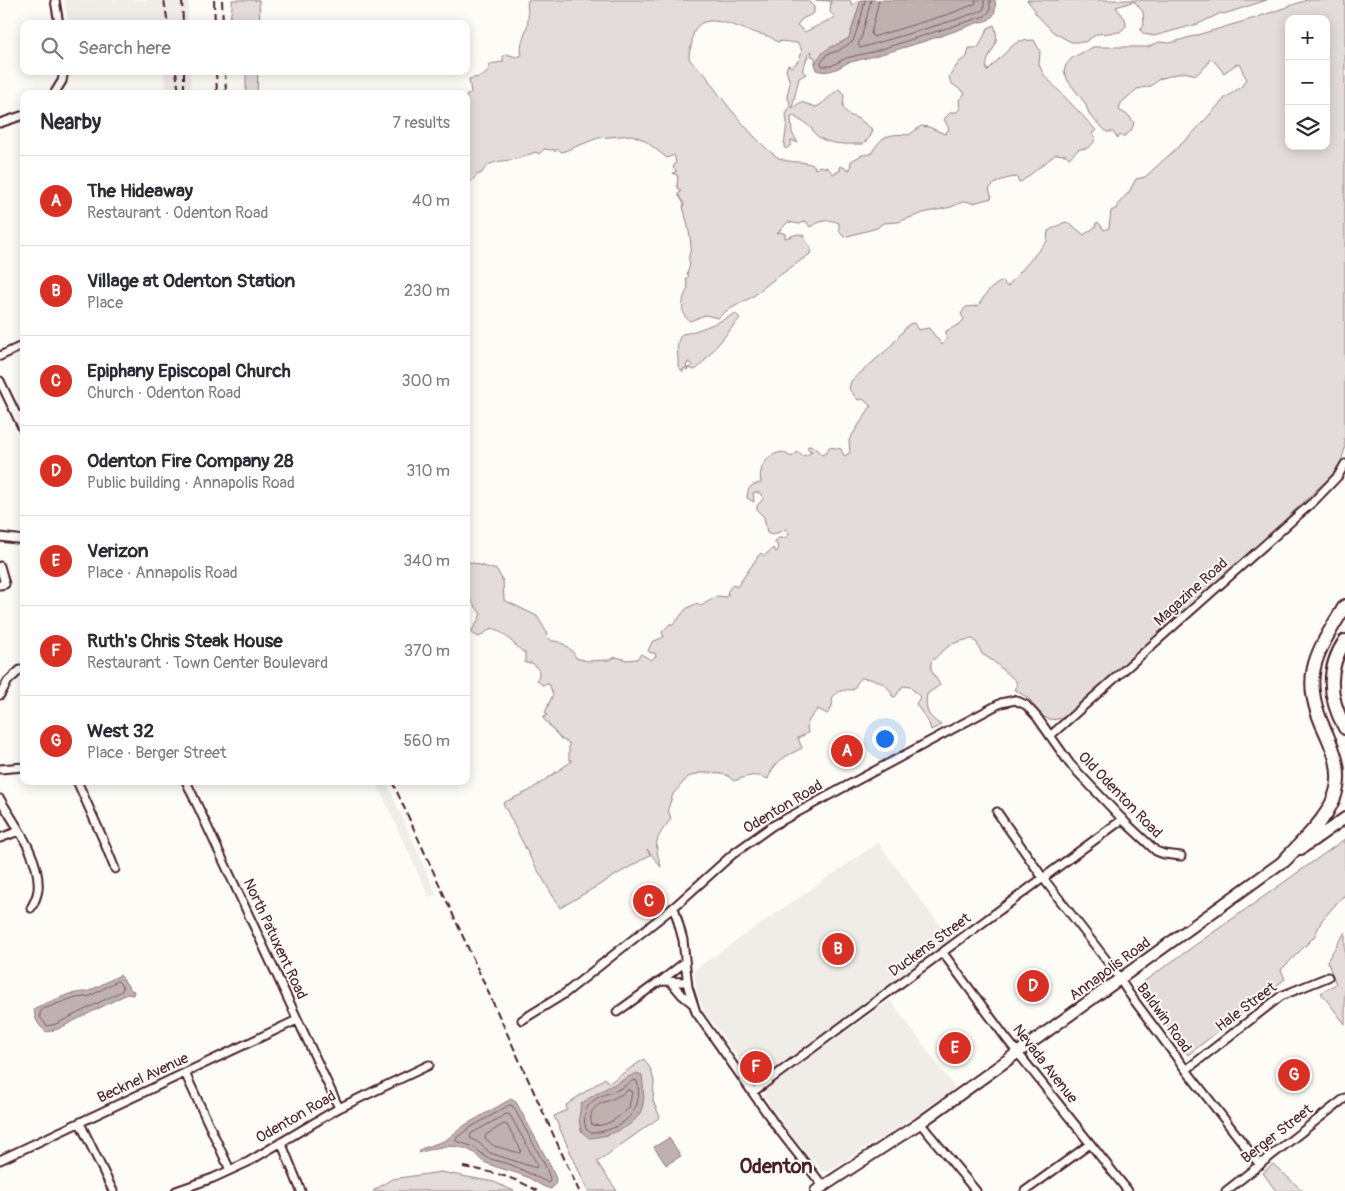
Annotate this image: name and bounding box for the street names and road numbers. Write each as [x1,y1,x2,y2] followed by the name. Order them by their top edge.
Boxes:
[1150,554,1232,630] street label: Magazine Road
[1074,748,1166,842] street label: Old Odenton Road
[740,776,826,838] street label: Odenton Road
[239,876,311,1002] street label: North Patuxent Road
[885,908,975,981] street label: Duckens Street
[1066,933,1154,1005] street label: Annapolis Road
[1212,977,1281,1036] street label: Hale Street
[1132,979,1196,1057] street label: Baldwin Road
[1008,1021,1082,1108] street label: Nevada Avenue
[94,1048,192,1107] street label: Becknel Avenue
[253,1086,339,1148] street label: Odenton Road
[1237,1100,1317,1168] street label: Berger Street

